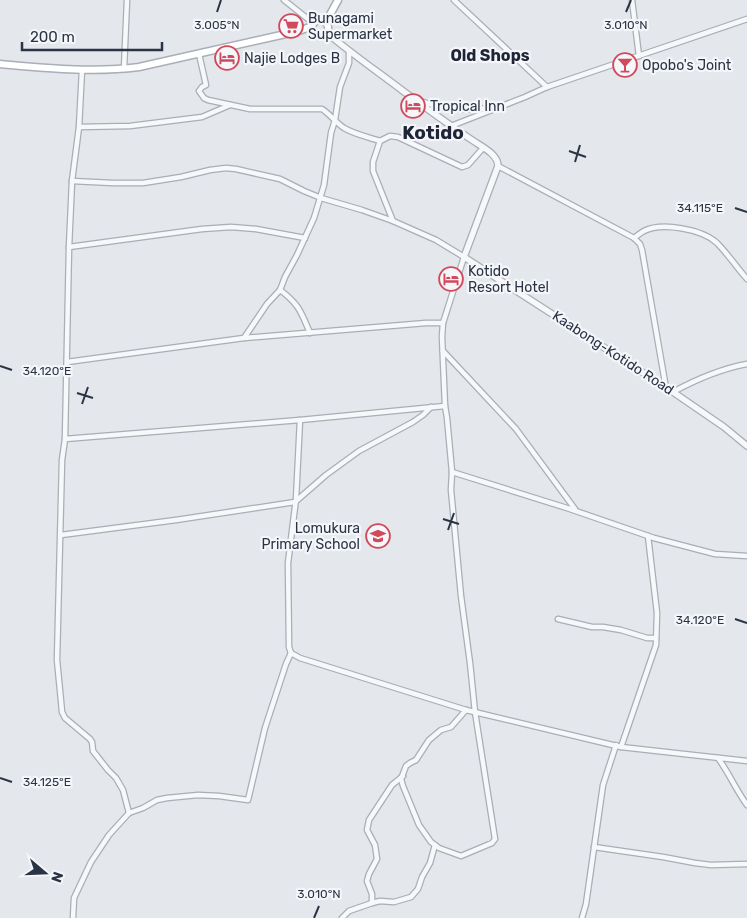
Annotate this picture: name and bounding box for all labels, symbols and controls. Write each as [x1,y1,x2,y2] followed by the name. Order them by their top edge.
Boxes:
[308,10,393,43] place label: Bunagami Supermarket
[278,13,304,39] supermarket icon: Bunagami Supermarket
[194,18,240,32] text: 3.005°N
[604,18,648,32] text: 3.010°N
[22,20,162,52] scale bar
[30,28,75,46] text: 200 m
[214,45,240,71] hotel icon: Najie Lodges B
[450,46,530,65] district label: Old Shops
[244,50,340,67] place label: Najie Lodges B
[612,52,638,78] bar icon: Opobo's Joint
[642,57,732,74] place label: Opobo's Joint
[400,93,426,119] hotel icon: Tropical Inn
[430,98,505,115] place label: Tropical Inn
[402,121,464,144] district label: Kotido
[677,201,723,215] text: 34.115°E
[468,263,549,296] place label: Kotido Resort Hotel
[438,266,464,292] hotel icon: Kotido Resort Hotel
[549,307,677,399] street label: Kaabong-Kotido Road
[23,364,71,378] text: 34.120°E
[262,520,360,553] place label: Lomukura Primary School
[365,523,391,549] school or university icon: Lomukura Primary School
[676,613,724,627] text: 34.120°E
[23,775,71,789] text: 34.125°E
[20,848,70,898] north arrow
[47,870,66,885] text: N
[297,887,341,901] text: 3.010°N

